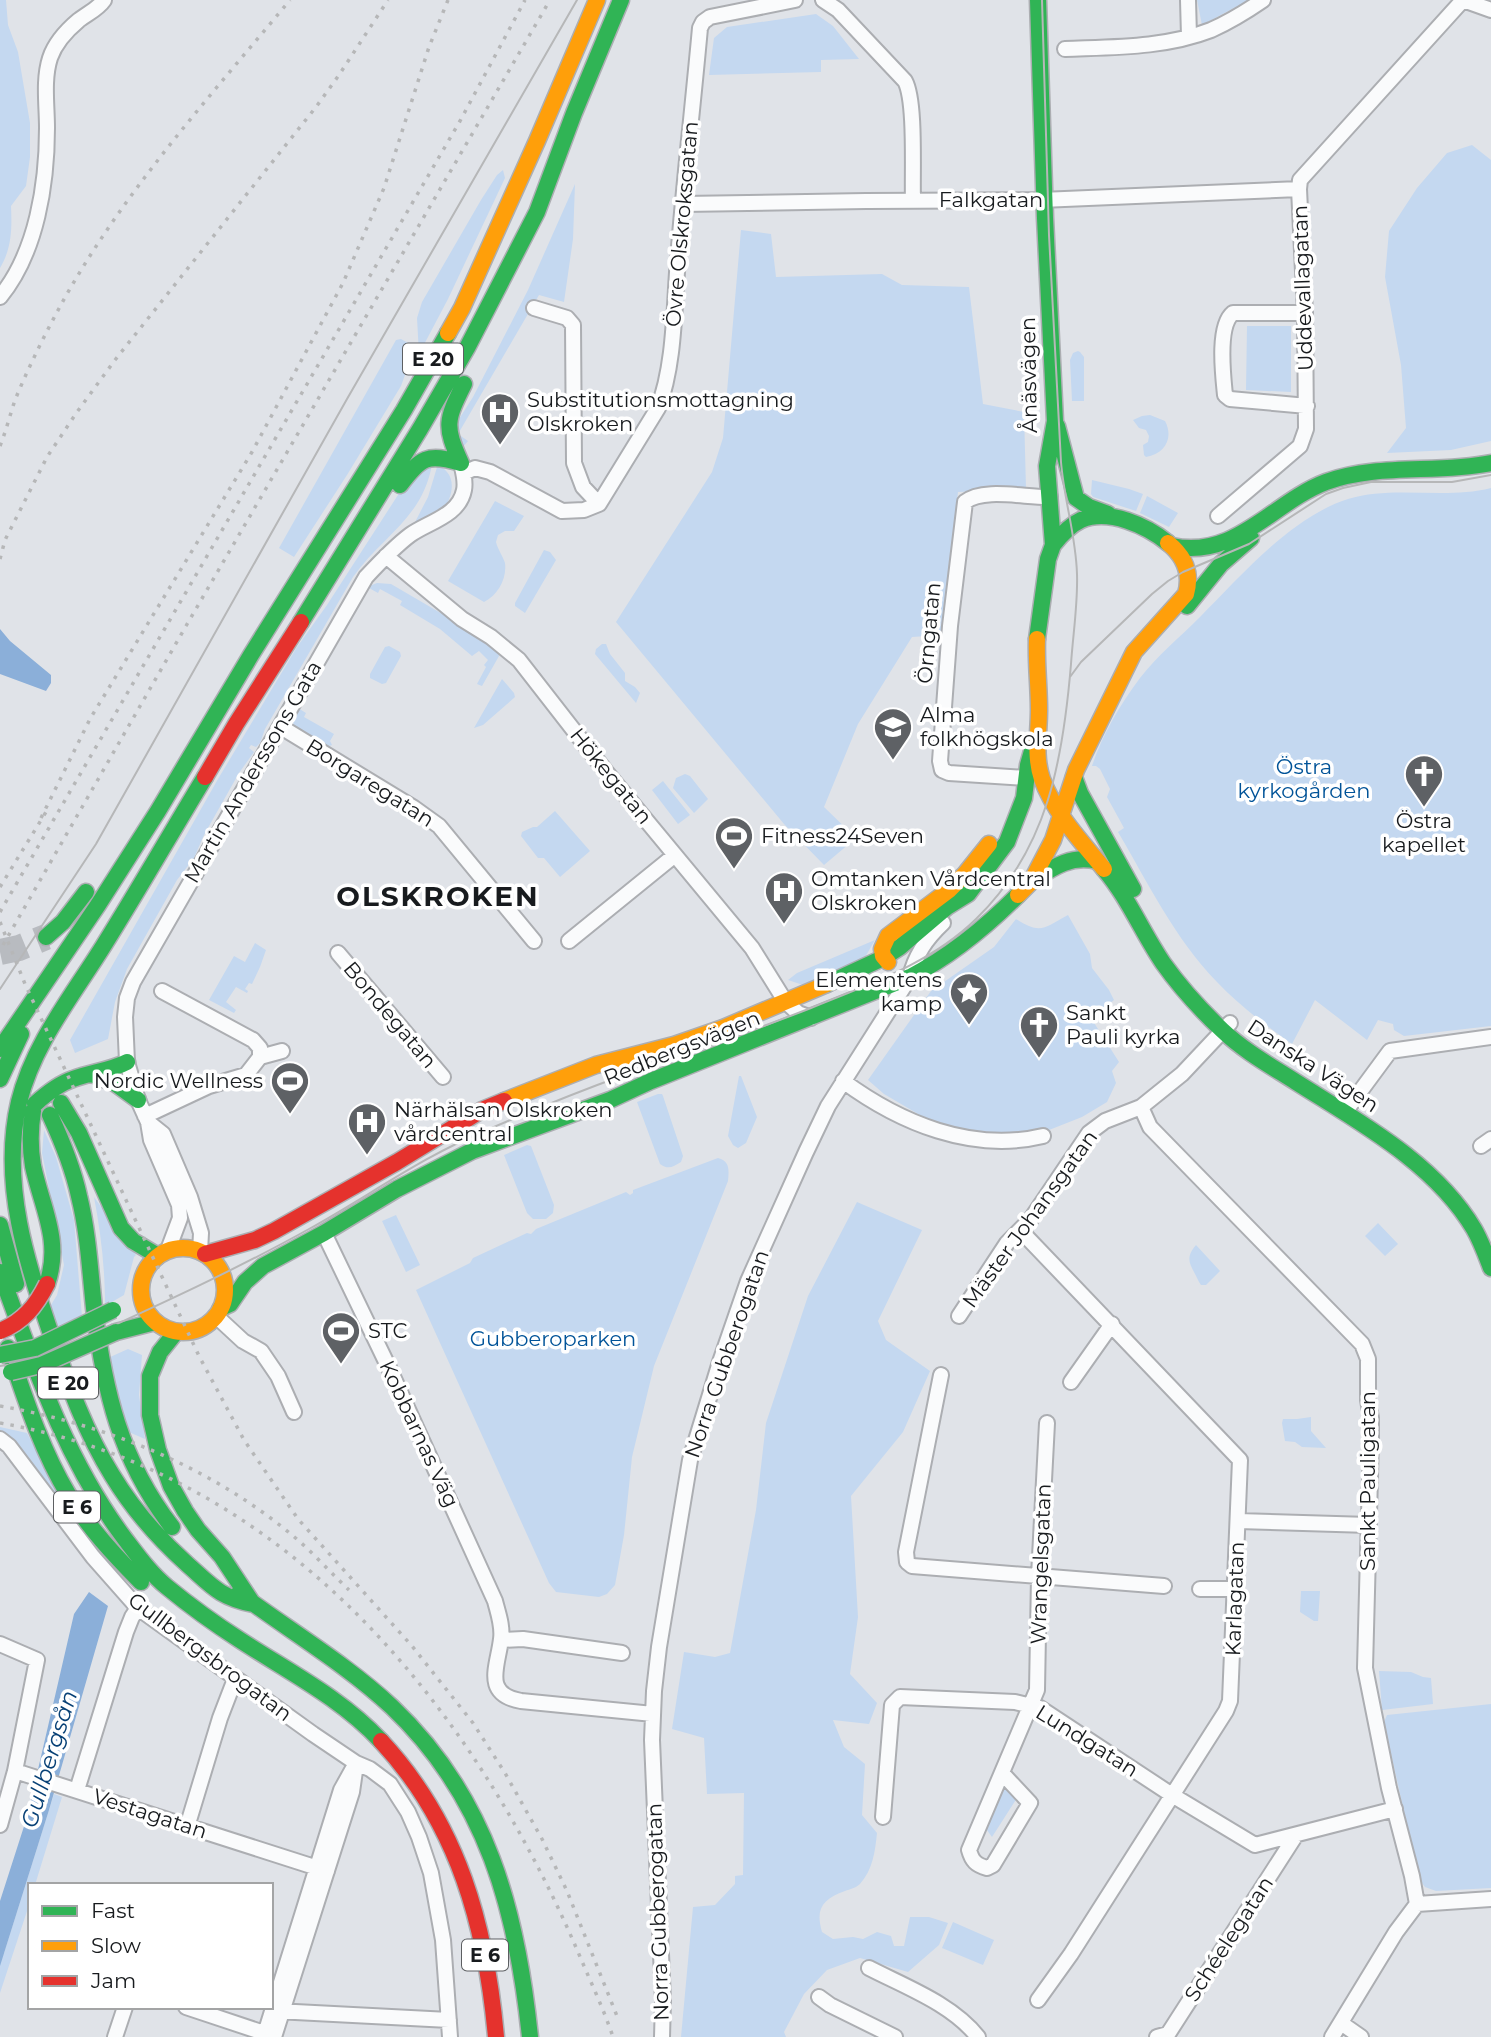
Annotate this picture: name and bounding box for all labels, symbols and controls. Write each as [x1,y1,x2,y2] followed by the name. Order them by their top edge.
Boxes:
[660,120,703,328] street label: Övre Olskroksgatan
[939,187,1043,212] street label: Falkgatan
[1287,205,1318,371] street label: Uddevallagatan
[1015,317,1042,433] street label: Ånäsvägen
[403,344,463,374] road number: E 20
[527,387,794,436] place label: Substitutionsmottagning Olskroken
[479,391,521,446] hospital icon: Substitutionsmottagning Olskroken
[912,581,945,685] street label: Örngatan
[179,656,326,887] street label: Martin Anderssons Gata
[920,702,1054,751] place label: Alma folkhögskola
[872,706,914,761] school or university icon: Alma folkhögskola
[565,723,658,829] street label: Hökegatan
[302,733,439,832] street label: Borgaregatan
[1403,753,1445,808] church icon: Östra kapellet
[1237,754,1371,803] park label: Östra kyrkogården
[1382,808,1466,857] place label: Östra kapellet
[713,815,755,870] sports icon: Fitness24Seven
[761,823,924,848] place label: Fitness24Seven
[811,866,1051,915] place label: Omtanken Vårdcentral Olskroken
[763,870,805,925] hospital icon: Omtanken Vårdcentral Olskroken
[336,879,540,913] district label: OLSKROKEN
[339,956,442,1073] street label: Bondegatan
[815,967,942,1016] place label: Elementens kamp
[948,971,990,1026] place icon: Elementens kamp
[1066,1000,1180,1049] place label: Sankt Pauli kyrka
[1018,1004,1060,1059] church icon: Sankt Pauli kyrka
[600,1005,764,1090] street label: Redbergsvägen
[1243,1014,1384,1117] street label: Danska Vägen
[269,1060,311,1115] sports icon: Nordic Wellness
[94,1068,263,1093] place label: Nordic Wellness
[394,1097,613,1146] place label: Närhälsan Olskroken vårdcentral
[346,1101,388,1156] hospital icon: Närhälsan Olskroken vårdcentral
[957,1125,1102,1312] street label: Mäster Johansgatan
[679,1247,774,1461] street label: Norra Gubberogatan
[320,1310,362,1365] sports icon: STC
[368,1318,408,1343] place label: STC
[470,1326,636,1351] park label: Gubberoparken
[374,1356,464,1511] street label: Kobbarnas Väg
[38,1368,98,1399] road number: E 20
[1355,1391,1380,1571] street label: Sankt Pauligatan
[1025,1483,1056,1645] street label: Wrangelsgatan
[54,1492,100,1522] road number: E 6
[1220,1541,1249,1657] street label: Karlagatan
[124,1587,297,1726] street label: Gullbergsbrogatan
[15,1687,83,1831] water label: Gullbergsån
[1031,1699,1143,1782] street label: Lundgatan
[90,1783,210,1844] street label: Vestagatan
[641,1803,674,2022] street label: Norra Gubberogatan
[1179,1872,1278,2006] street label: Schéelegatan
[28,1883,273,2009] legend
[91,1898,135,1923] text: Fast
[91,1933,141,1958] text: Slow
[462,1940,508,1970] road number: E 6
[90,1968,136,1993] text: Jam

